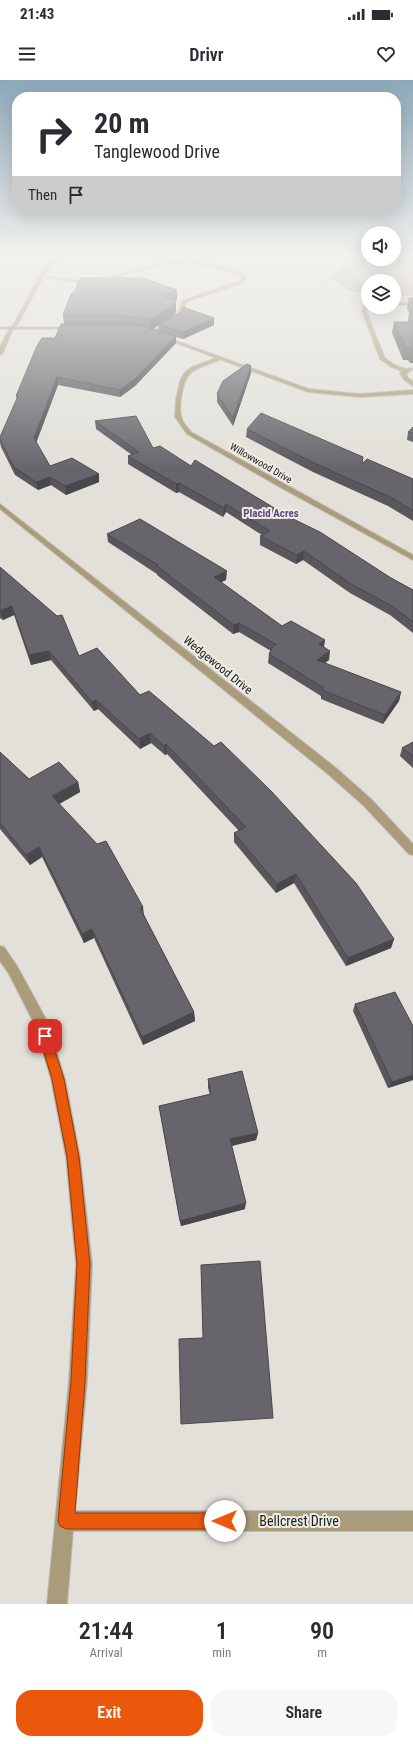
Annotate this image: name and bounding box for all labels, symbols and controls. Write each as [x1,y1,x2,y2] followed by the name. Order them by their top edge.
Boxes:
[20,5,54,23] text: 21:43
[16,43,38,65] icon: menu
[375,43,397,65] icon: heart
[189,44,224,65] text: Drivr
[94,107,150,140] text: 20 m
[28,108,80,160] icon: right
[94,141,220,162] text: Tanglewood Drive
[65,184,87,206] icon: arrive
[28,186,57,204] text: Then
[361,226,401,314] map controls
[361,226,401,266] button: sound
[361,274,401,314] button: layers
[228,441,294,485] street label: Willowwood Drive
[243,507,299,520] district label: Placid Acres
[181,633,256,697] street label: Wedgewood Drive
[28,1019,62,1053] pin
[34,1025,56,1047] icon: arrive
[204,1500,246,1542] position arrow
[259,1513,339,1529] street label: Bellcrest Drive
[79,1617,133,1645] text: 21:44
[216,1617,228,1645] text: 1
[310,1617,334,1645] text: 90
[90,1645,123,1660] text: Arrival
[212,1645,231,1660] text: min
[317,1645,327,1660] text: m
[16,1690,203,1736] button: Exit
[211,1690,397,1736] button: Share

